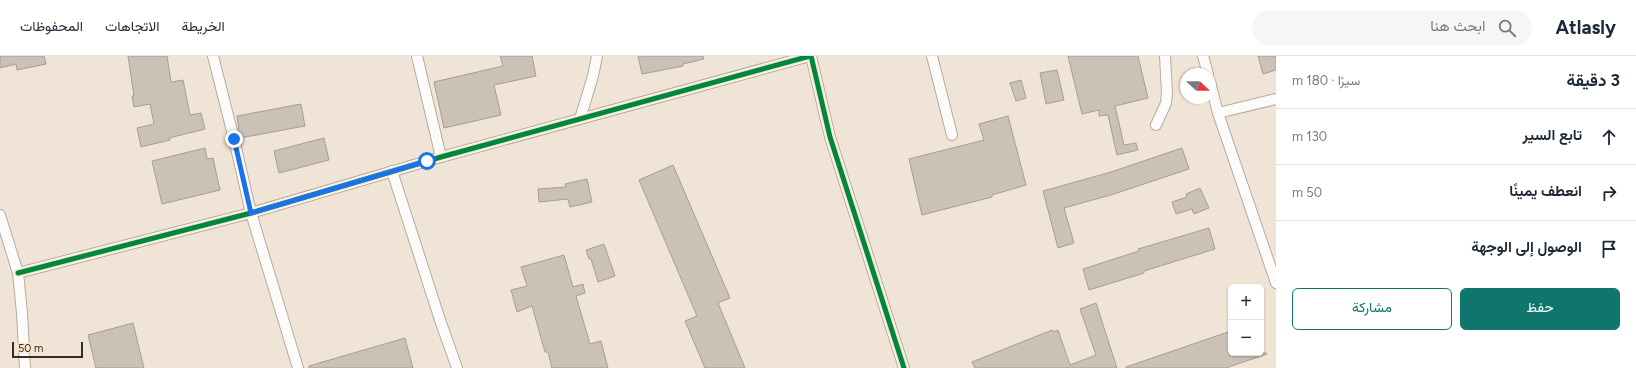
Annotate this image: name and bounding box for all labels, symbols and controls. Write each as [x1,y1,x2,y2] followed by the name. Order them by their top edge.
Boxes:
[1252,10,1532,46] search box
[1556,16,1616,39] text: Atlasly
[1430,17,1486,35] text: ابحث هنا
[1496,17,1518,39] icon: search
[20,18,83,35] text: المحفوظات
[105,18,159,35] text: الاتجاهات
[181,18,225,35] text: الخريطة
[1180,68,1216,104] north arrow
[1566,70,1620,90] text: 3 دقيقة
[1292,73,1360,88] text: سيرًا · 180 m
[1522,126,1582,144] text: تابع السير
[1598,126,1620,148] icon: ahead
[1292,129,1327,144] text: 130 m
[225,130,243,148] route end
[418,152,436,170] route start
[1509,182,1582,200] text: انعطف يمينًا
[1598,182,1620,204] icon: right
[1292,185,1322,200] text: 50 m
[1471,238,1582,256] text: الوصول إلى الوجهة
[1598,238,1620,260] icon: arrive
[1228,284,1264,356] map controls
[1228,284,1264,320] button: +
[1292,288,1452,330] button: مشاركة
[1460,288,1620,330] button: حفظ
[1228,320,1264,356] button: −
[12,340,83,359] scale bar
[18,342,43,355] text: 50 m

